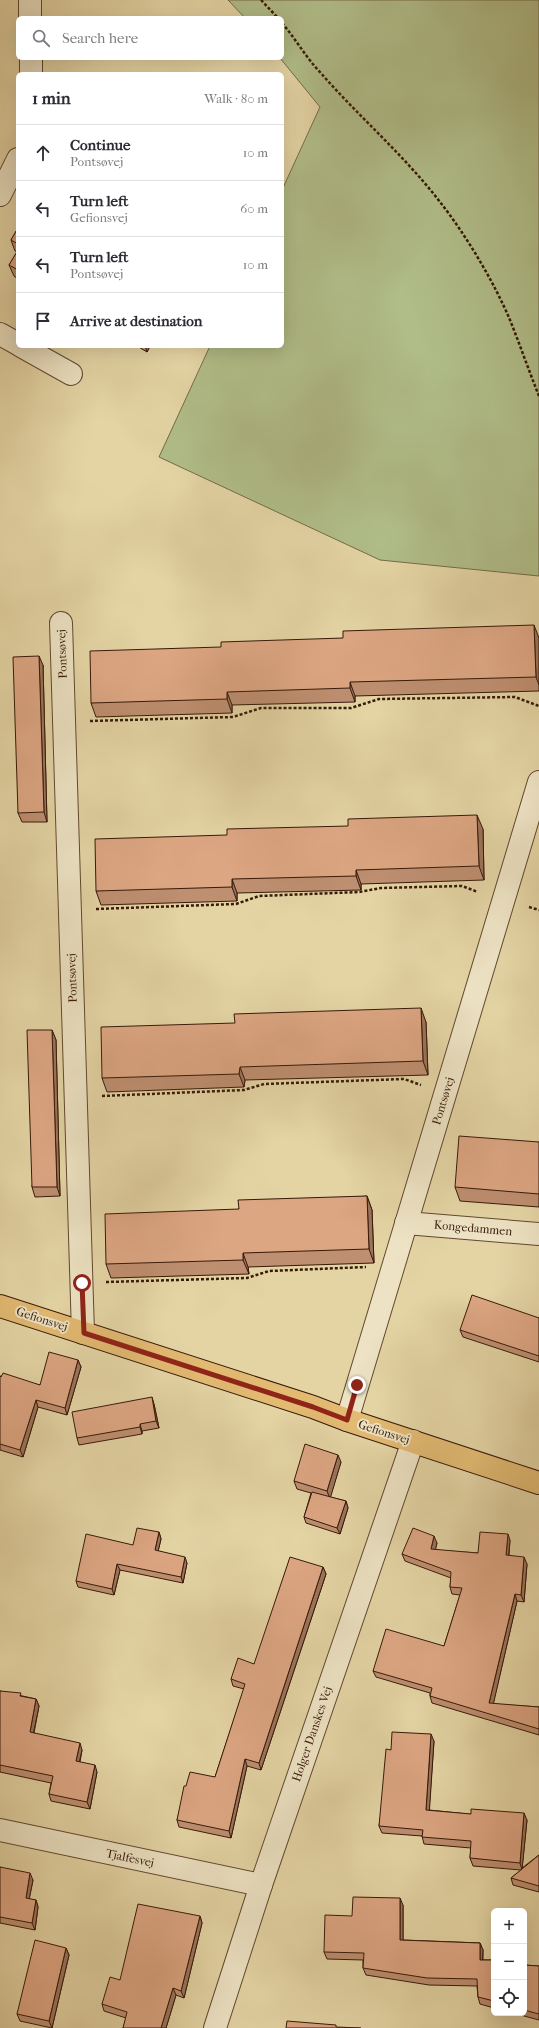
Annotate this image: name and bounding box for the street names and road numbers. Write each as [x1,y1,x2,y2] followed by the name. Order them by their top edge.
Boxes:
[54,629,70,679] street label: Pontsøvej
[64,953,80,1003] street label: Pontsøvej
[429,1075,457,1127] street label: Pontsøvej
[433,1218,513,1238] street label: Kongedammen
[14,1304,70,1334] street label: Gefionsvej
[356,1417,412,1447] street label: Gefionsvej
[289,1685,335,1783] street label: Holger Danskes Vej
[105,1846,155,1870] street label: Tjalfesvej

